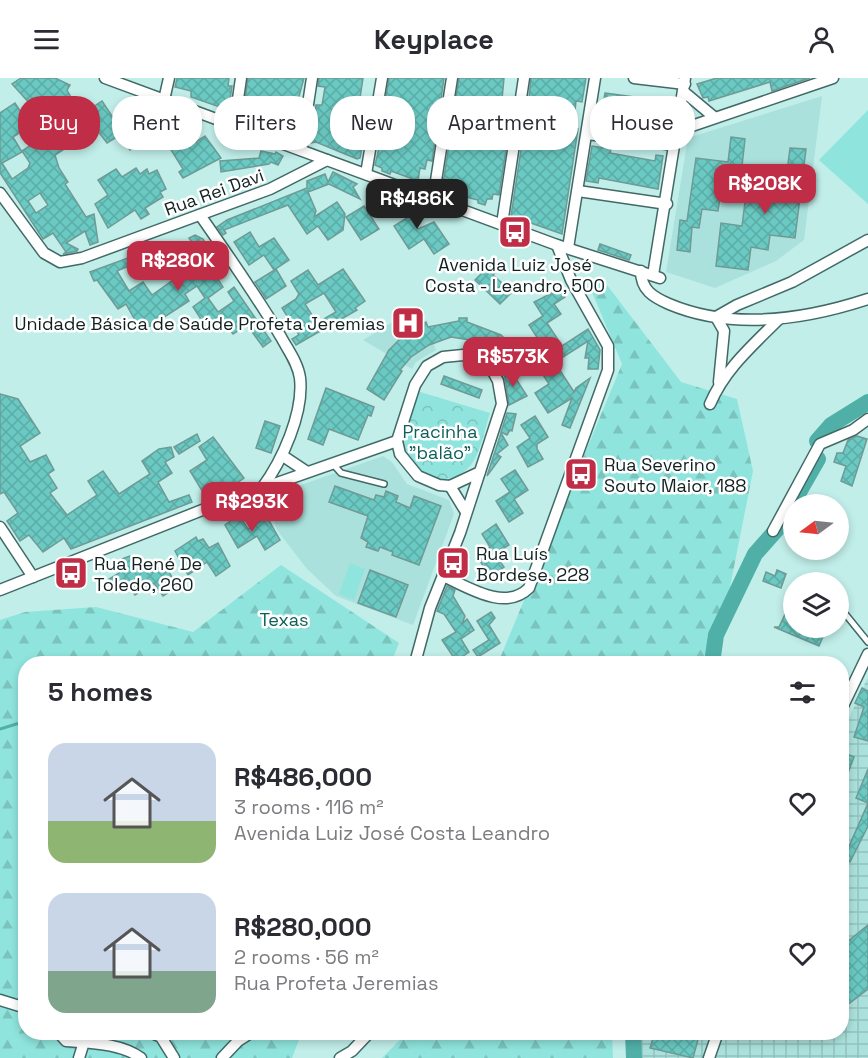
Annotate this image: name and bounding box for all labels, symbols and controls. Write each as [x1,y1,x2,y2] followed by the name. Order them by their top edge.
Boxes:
[374,22,494,57] text: Keyplace
[30,23,63,56] icon: menu
[805,23,838,56] icon: person
[18,96,100,150] chip: Buy
[112,96,202,150] chip: Rent
[214,96,318,150] chip: Filters
[330,96,415,150] chip: New
[427,96,578,150] chip: Apartment
[590,96,695,150] chip: House
[161,163,267,221] street label: Rua Rei Davi
[716,164,814,215] pin: R$208K
[728,170,802,196] text: R$208K
[368,179,466,230] pin: R$486K
[380,185,454,211] text: R$486K
[497,214,533,250] bus stop icon: Avenida Luiz José Costa - Leandro, 500
[129,241,227,292] pin: R$280K
[141,247,215,273] text: R$280K
[425,253,605,297] place label: Avenida Luiz José Costa - Leandro, 500
[390,305,426,341] hospital icon: Unidade Básica de Saúde Profeta Jeremias
[15,312,385,335] place label: Unidade Básica de Saúde Profeta Jeremias
[464,337,562,388] pin: R$573K
[477,343,549,369] text: R$573K
[403,420,478,464] park label: Pracinha "balão"
[604,453,746,497] place label: Rua Severino Souto Maior, 188
[563,456,599,492] bus stop icon: Rua Severino Souto Maior, 188
[203,482,301,533] pin: R$293K
[215,488,289,514] text: R$293K
[783,494,849,560] north arrow
[783,494,849,638] map controls
[476,542,589,586] place label: Rua Luís Bordese, 228
[435,545,471,581] bus stop icon: Rua Luís Bordese, 228
[94,552,202,596] place label: Rua René De Toledo, 260
[53,555,89,591] bus stop icon: Rua René De Toledo, 260
[783,572,849,638] button: layers
[259,608,309,631] park label: Texas
[48,675,153,709] text: 5 homes
[786,676,819,709] icon: filters
[234,760,372,794] text: R$486,000
[96,767,168,839] icon: home
[786,787,819,820] icon: heart
[234,794,384,820] text: 3 rooms · 116 m²
[234,820,550,846] text: Avenida Luiz José Costa Leandro
[234,910,372,944] text: R$280,000
[96,917,168,989] icon: home
[786,937,819,970] icon: heart
[234,944,379,970] text: 2 rooms · 56 m²
[234,970,439,996] text: Rua Profeta Jeremias

